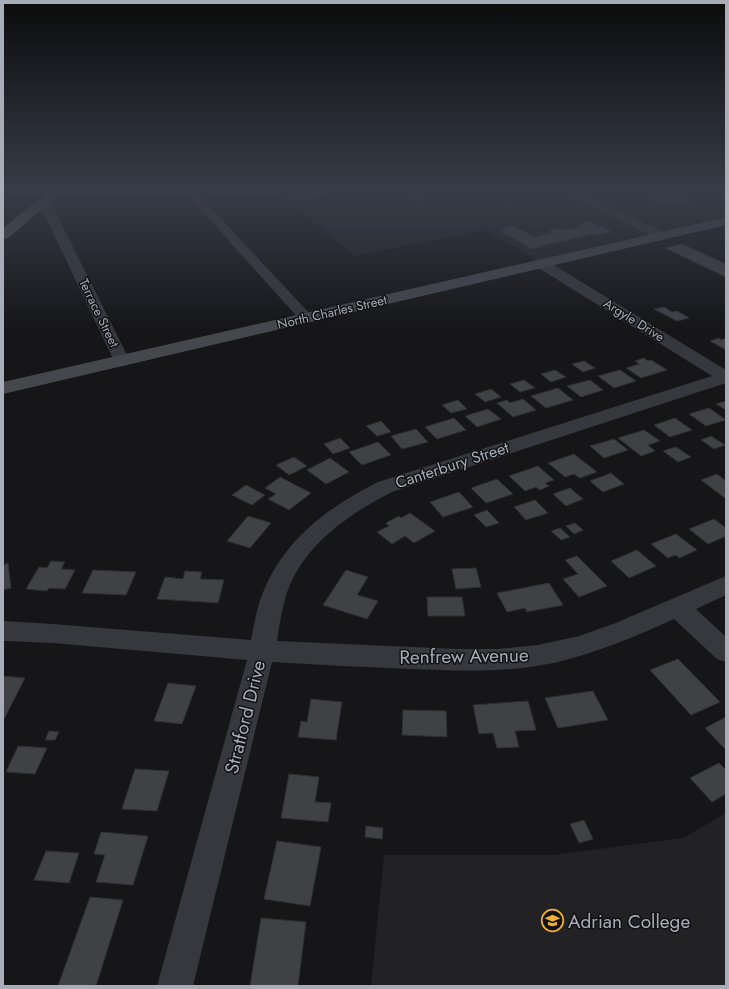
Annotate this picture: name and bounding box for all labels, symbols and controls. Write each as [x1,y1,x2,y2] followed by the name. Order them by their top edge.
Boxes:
[74,275,124,351] street label: Terrace Street
[275,290,389,334] street label: North Charles Street
[600,294,668,346] street label: Argyle Drive
[392,436,512,494] street label: Canterbury Street
[399,641,529,671] street label: Renfrew Avenue
[218,657,272,777] street label: Stratford Drive
[539,908,565,934] school or university icon: Adrian College
[568,908,690,935] place label: Adrian College

